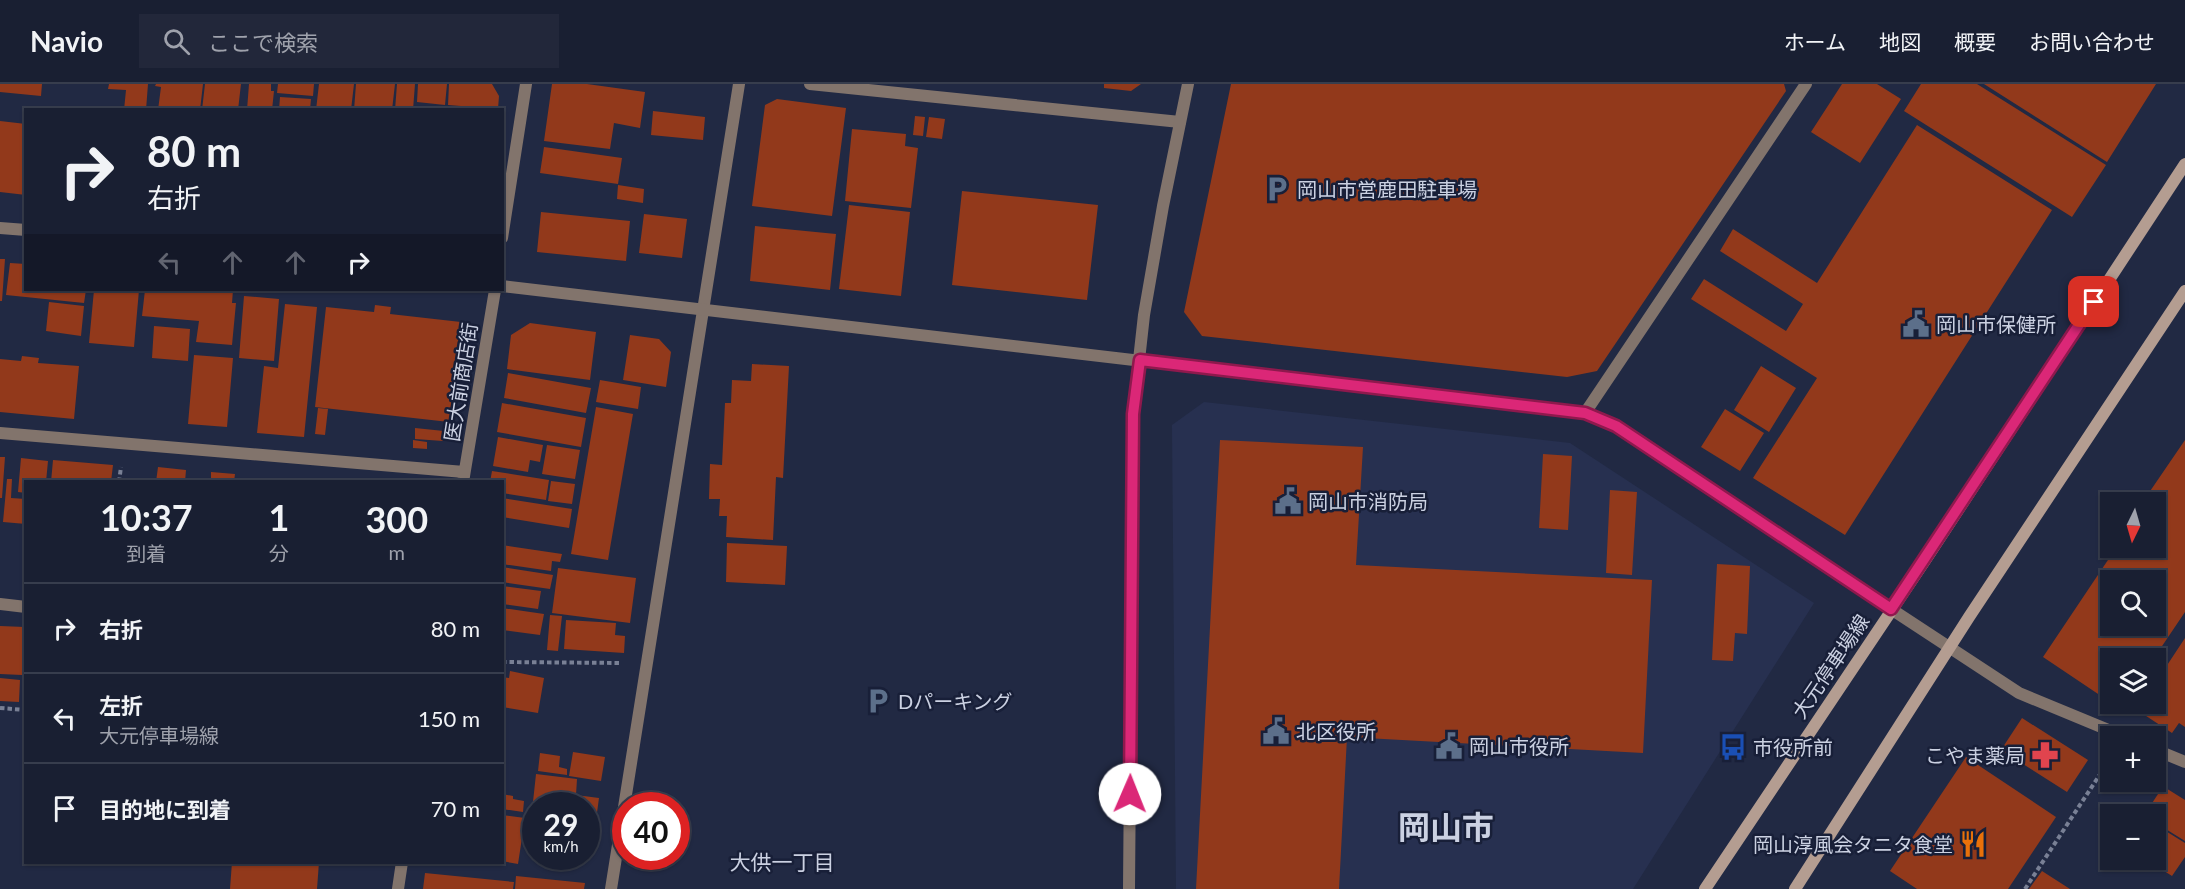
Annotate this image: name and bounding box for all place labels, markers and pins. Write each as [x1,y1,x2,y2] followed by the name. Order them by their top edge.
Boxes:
[1262,174,1292,204] parking icon: 岡山市営鹿田駐車場
[1297,177,1477,201] place label: 岡山市営鹿田駐車場
[2068,276,2119,327] pin
[1901,309,1931,339] public building icon: 岡山市保健所
[1936,312,2056,336] place label: 岡山市保健所
[1273,486,1303,516] public building icon: 岡山市消防局
[1308,489,1428,513] place label: 岡山市消防局
[863,686,893,716] parking icon: Dパーキング
[898,689,1013,713] place label: Dパーキング
[1261,716,1291,746] public building icon: 北区役所
[1296,719,1376,743] place label: 北区役所
[1434,731,1464,761] public building icon: 岡山市役所
[1718,732,1748,762] bus stop icon: 市役所前
[1469,734,1569,758] place label: 岡山市役所
[1753,735,1833,759] place label: 市役所前
[2030,740,2060,770] pharmacy icon: こやま薬局
[1925,743,2025,767] place label: こやま薬局
[1958,829,1988,859] restaurant icon: 岡山淳風会タニタ食堂
[1753,832,1953,856] place label: 岡山淳風会タニタ食堂

